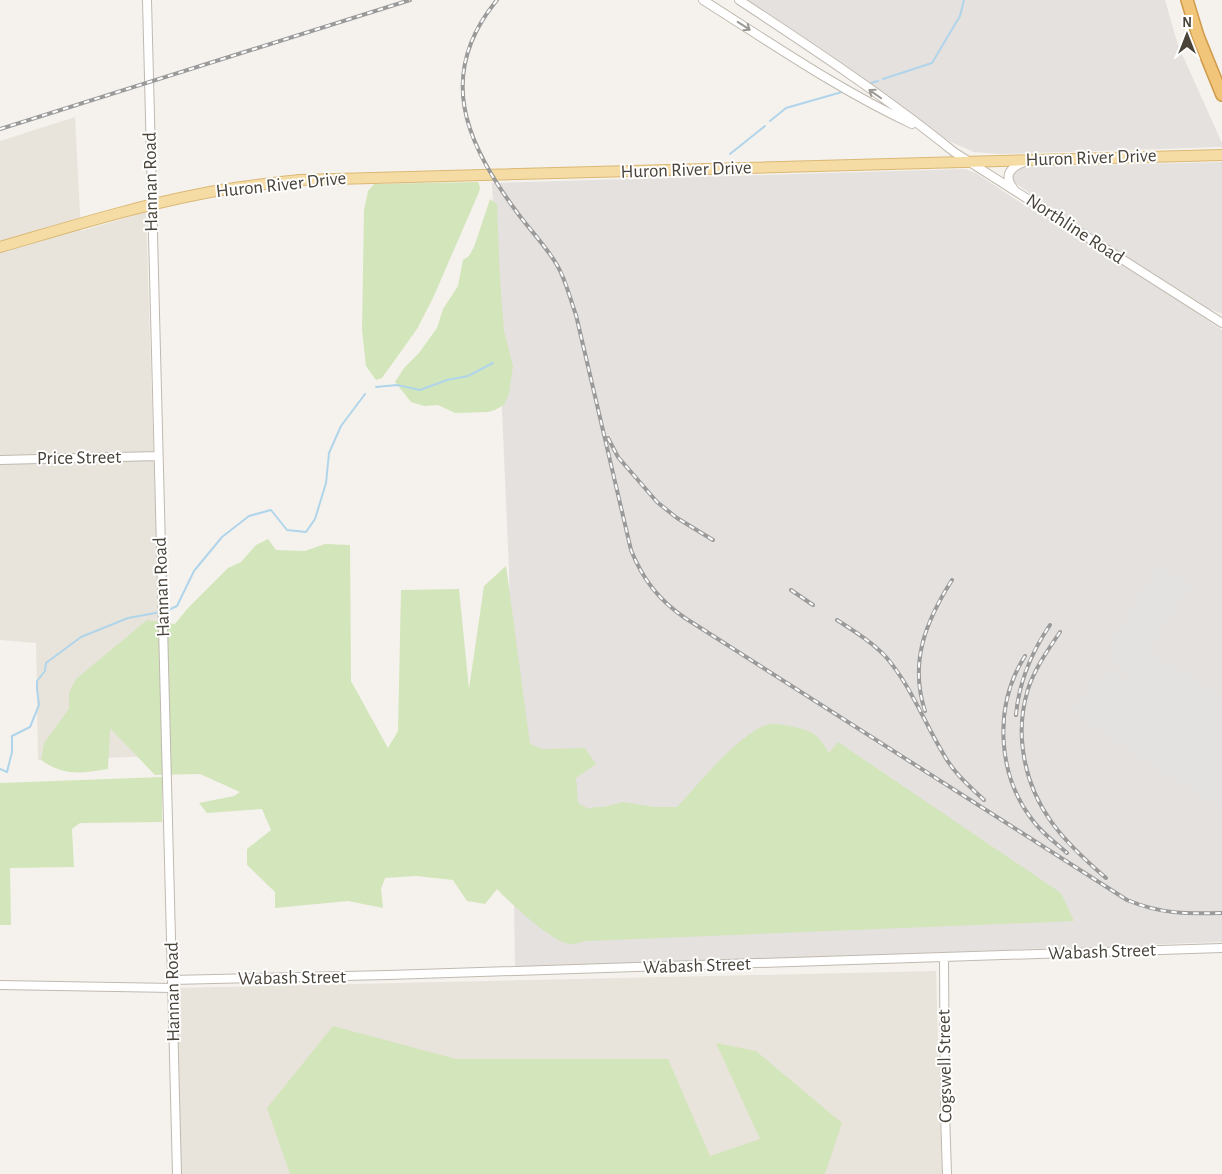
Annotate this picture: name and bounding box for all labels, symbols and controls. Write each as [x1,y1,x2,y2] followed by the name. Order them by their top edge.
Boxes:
[1162,10,1212,60] north arrow
[1182,16,1192,30] text: N
[737,22,751,32] one-way arrow
[869,89,883,99] one-way arrow
[141,132,161,232] street label: Hannan Road
[1025,146,1157,170] street label: Huron River Drive
[620,158,752,182] street label: Huron River Drive
[215,169,347,201] street label: Huron River Drive
[1023,190,1128,268] street label: Northline Road
[37,448,121,468] street label: Price Street
[151,537,173,637] street label: Hannan Road
[1048,941,1156,963] street label: Wabash Street
[163,942,183,1042] street label: Hannan Road
[643,955,751,977] street label: Wabash Street
[238,968,346,988] street label: Wabash Street
[935,1009,955,1123] street label: Cogswell Street

